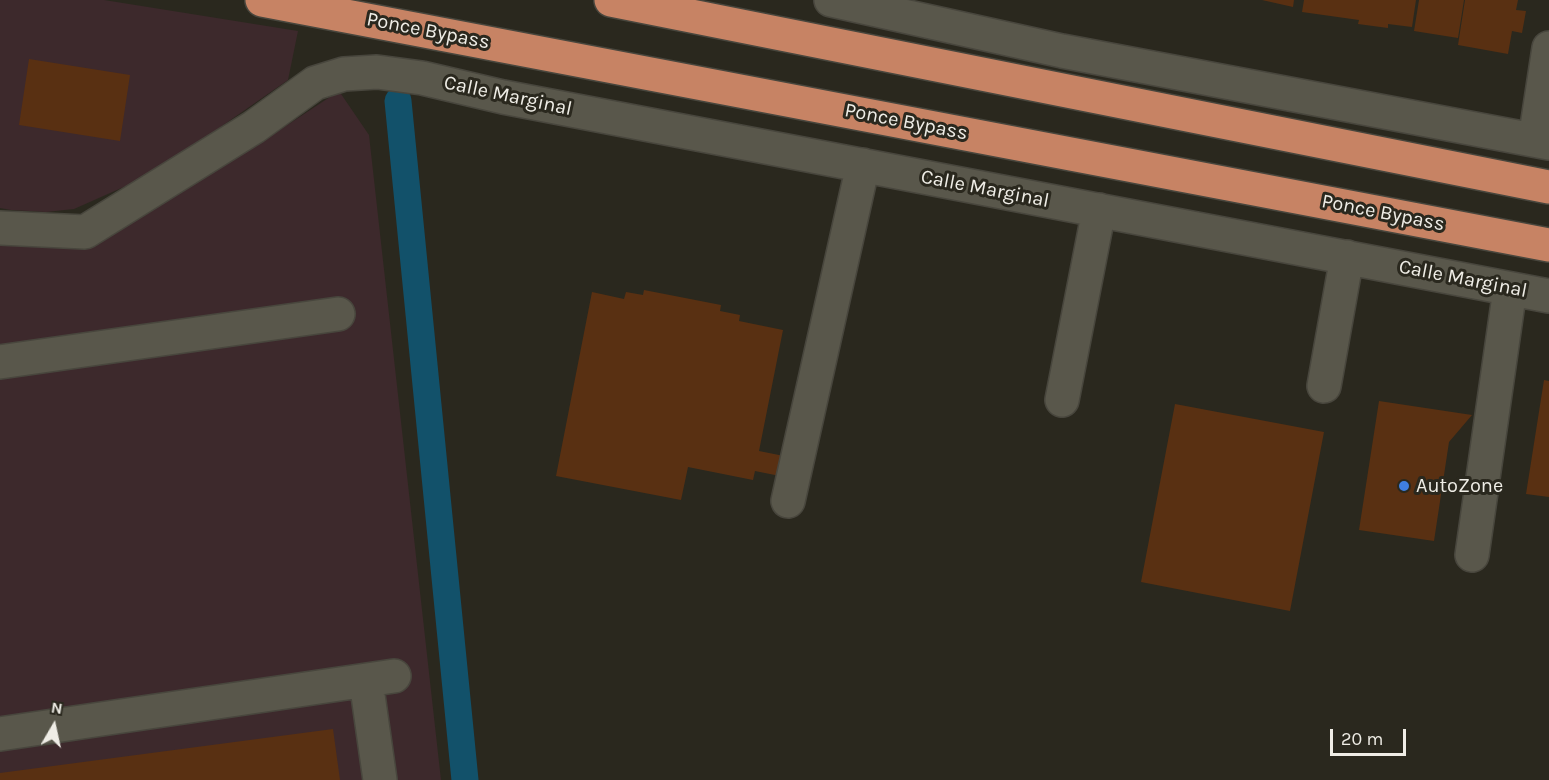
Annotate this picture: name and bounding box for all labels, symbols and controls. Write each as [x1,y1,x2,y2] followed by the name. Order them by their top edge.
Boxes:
[364,7,492,55] street label: Ponce Bypass
[442,71,574,121] street label: Calle Marginal
[842,98,970,146] street label: Ponce Bypass
[919,165,1051,213] street label: Calle Marginal
[1319,189,1447,237] street label: Ponce Bypass
[1397,255,1529,303] street label: Calle Marginal
[1416,474,1503,498] place label: AutoZone
[1397,479,1411,493] marker: AutoZone
[24,696,84,756] north arrow
[50,697,64,718] text: N
[1333,717,1410,755] scale bar
[1341,728,1383,750] text: 20 m

